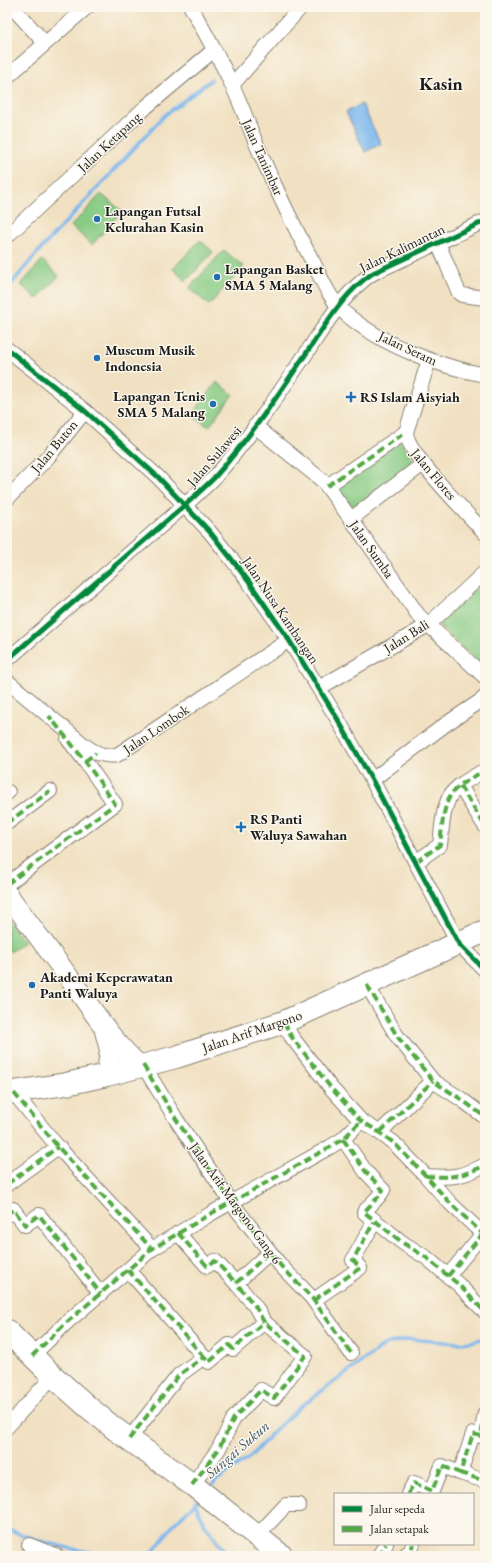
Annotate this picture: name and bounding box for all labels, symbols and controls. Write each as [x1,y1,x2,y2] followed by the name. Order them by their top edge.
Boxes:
[419,72,463,95] district label: Kasin
[73,107,145,177] street label: Jalan Ketapang
[238,115,288,198] street label: Jalan Tanimbar
[105,202,204,236] place label: Lapangan Futsal Kelurahan Kasin
[92,214,102,224] marker: Lapangan Futsal Kelurahan Kasin
[356,219,448,277] street label: Jalan Kalimantan
[225,260,325,294] place label: Lapangan Basket SMA 5 Malang
[212,272,222,282] marker: Lapangan Basket SMA 5 Malang
[375,326,440,369] street label: Jalan Seram
[105,341,196,375] place label: Museum Musik Indonesia
[92,353,102,363] marker: Museum Musik Indonesia
[113,387,206,421] place label: Lapangan Tenis SMA 5 Malang
[360,388,460,406] place label: RS Islam Aisyiah
[345,391,357,403] marker: RS Islam Aisyiah
[208,399,218,409] marker: Lapangan Tenis SMA 5 Malang
[26,415,82,477] street label: Jalan Buton
[182,421,246,491] street label: Jalan Sulawesi
[407,444,461,504] street label: Jalan Flores
[345,516,399,582] street label: Jalan Sumba
[238,552,324,668] street label: Jalan Nusa Kambangan
[379,615,432,657] street label: Jalan Bali
[119,700,193,758] street label: Jalan Lombok
[250,810,347,844] place label: RS Panti Waluya Sawahan
[235,821,247,833] marker: RS Panti Waluya Sawahan
[39,968,173,1002] place label: Akademi Keperawatan Panti Waluya
[27,980,37,990] marker: Akademi Keperawatan Panti Waluya
[199,1005,304,1057] street label: Jalan Arif Margono
[185,1138,286,1268] street label: Jalan Arif Margono Gang 6
[200,1416,273,1483] water label: Sungai Sukun
[334,1493,474,1545] legend
[369,1501,425,1517] text: Jalur sepeda
[369,1521,429,1537] text: Jalan setapak

